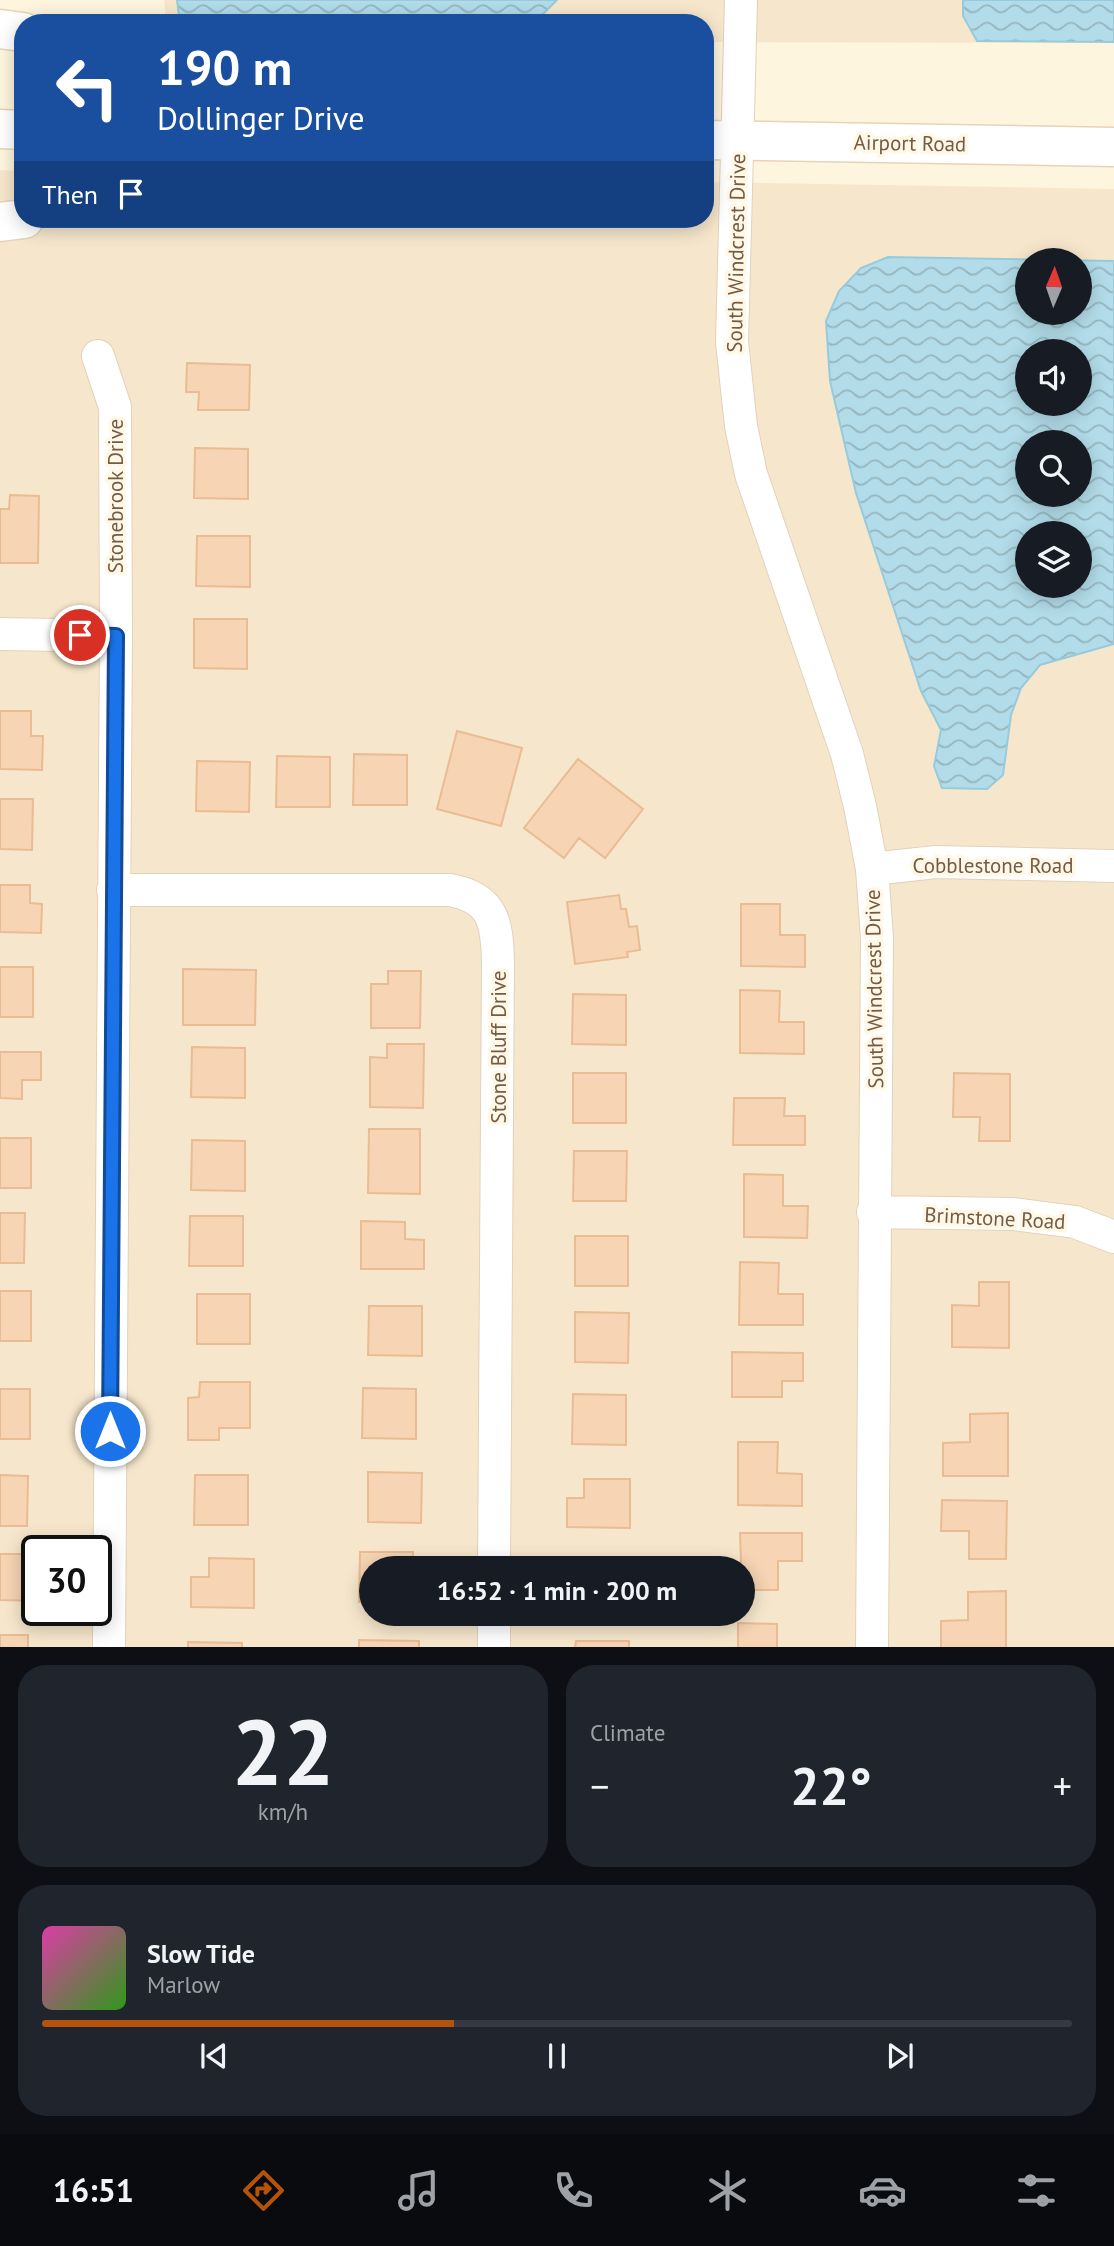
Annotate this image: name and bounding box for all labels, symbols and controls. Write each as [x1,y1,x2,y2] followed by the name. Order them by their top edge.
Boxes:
[157,35,292,99] text: 190 m
[42,42,133,133] icon: left
[157,97,364,139] text: Dollinger Drive
[853,129,967,157] street label: Airport Road
[721,153,751,353] street label: South Windcrest Drive
[112,175,150,213] icon: arrive
[42,178,98,211] text: Then
[1015,248,1092,326] north arrow
[1015,248,1092,598] map controls
[1015,339,1092,416] button: sound
[102,419,129,573] street label: Stonebrook Drive
[1015,430,1092,507] button: search
[1015,521,1092,598] button: layers
[50,605,110,665] pin
[61,616,99,654] icon: arrive
[912,852,1074,879] street label: Cobblestone Road
[859,889,889,1089] street label: South Windcrest Drive
[485,971,512,1123] street label: Stone Bluff Drive
[924,1201,1066,1235] street label: Brimstone Road
[73,1394,147,1468] position arrow
[21,1535,112,1626] speed limit sign: 30
[437,1574,677,1607] text: 16:52 · 1 min · 200 m
[231,1692,335,1810] text: 22
[590,1718,665,1747] text: Climate
[790,1752,872,1819] text: 22°
[590,1761,609,1810] text: −
[1053,1761,1072,1810] text: +
[258,1797,308,1826] text: km/h
[147,1937,255,1970] text: Slow Tide
[147,1970,220,1999] text: Marlow
[195,2037,233,2075] icon: previous
[538,2037,576,2075] icon: pause
[881,2037,919,2075] icon: next
[239,2166,288,2215] icon: directions
[394,2166,443,2215] icon: music
[549,2166,598,2215] icon: phone
[703,2166,752,2215] icon: climate
[858,2166,907,2215] icon: car
[1012,2166,1061,2215] icon: filters
[53,2169,134,2211] text: 16:51

